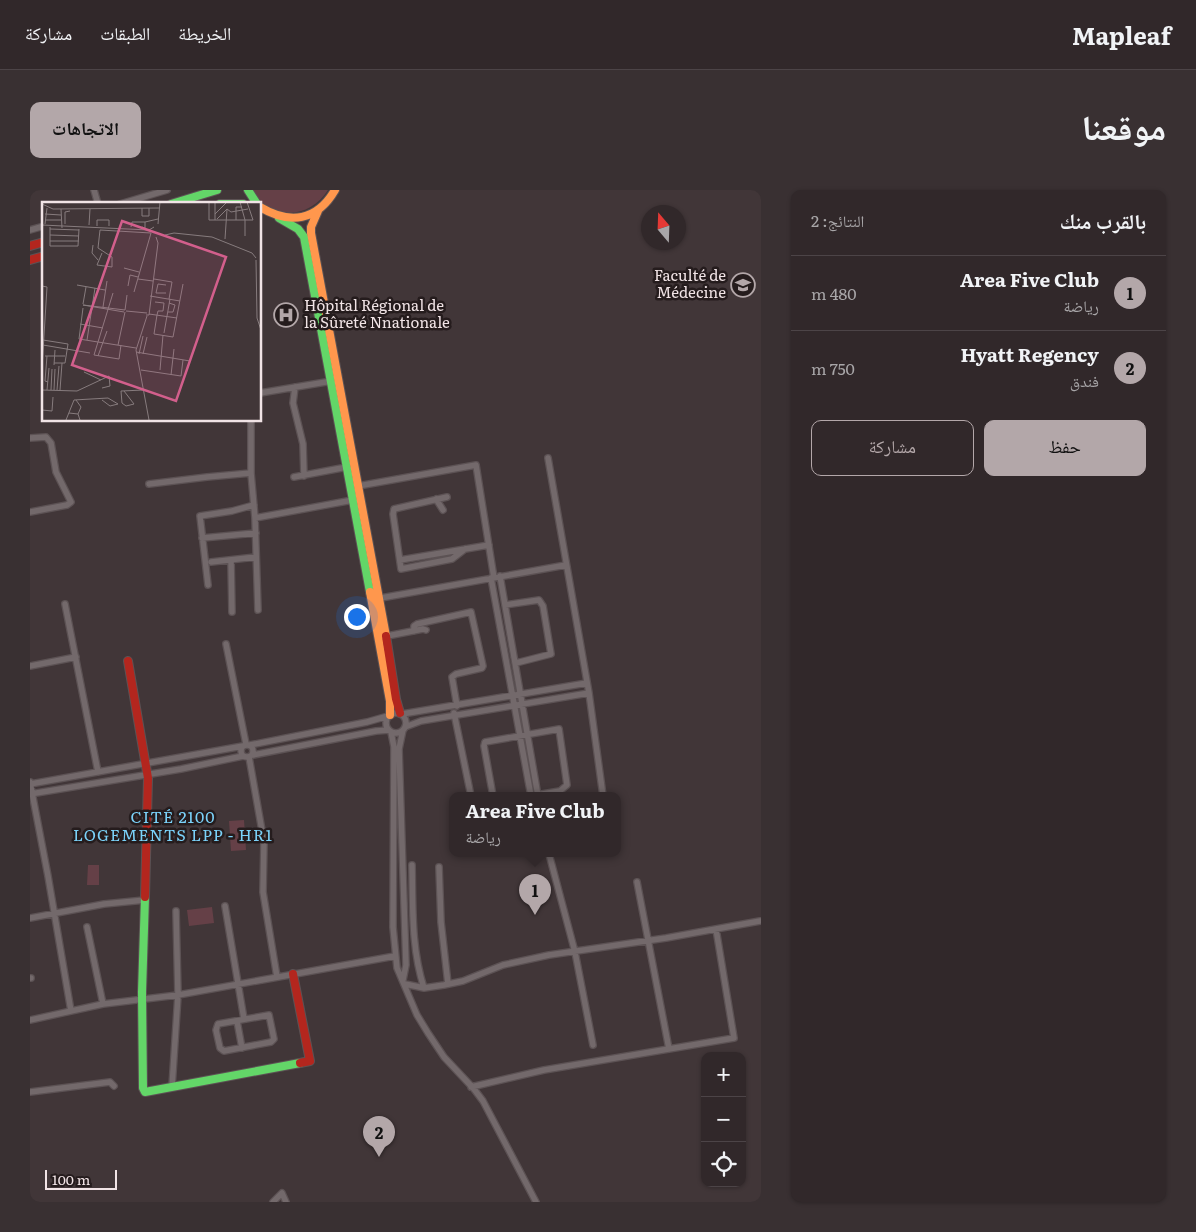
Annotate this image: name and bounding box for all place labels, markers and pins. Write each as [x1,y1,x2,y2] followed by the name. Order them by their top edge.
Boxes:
[654,263,726,303] place label: Faculté de Médecine
[730,272,756,298] school or university icon: Faculté de Médecine
[304,293,450,333] place label: Hôpital Régional de la Sûreté Nnationale
[273,302,299,328] hospital icon: Hôpital Régional de la Sûreté Nnationale
[519,874,551,915] pin: 1
[363,1116,395,1157] pin: 2

